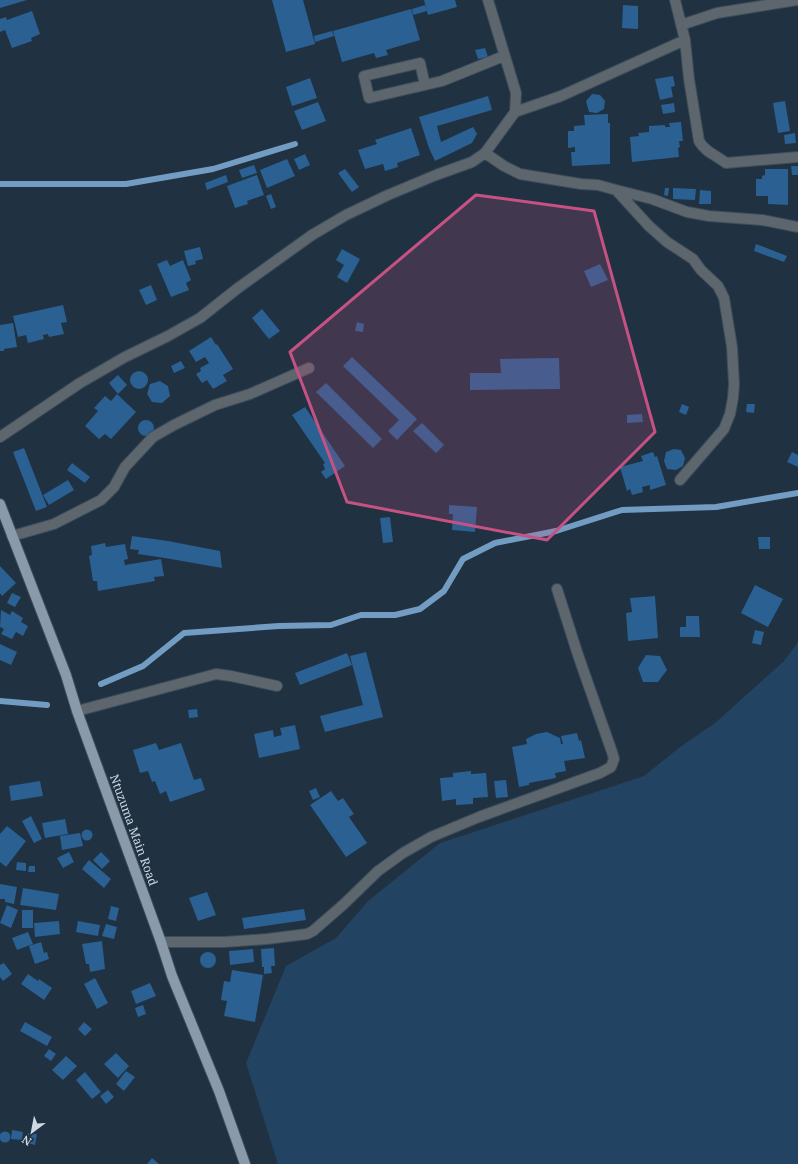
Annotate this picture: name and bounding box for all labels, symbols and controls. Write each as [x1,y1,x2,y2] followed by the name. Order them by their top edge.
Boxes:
[106,772,162,889] street label: Ntuzuma Main Road
[12,1112,52,1152] north arrow
[19,1132,34,1150] text: N

